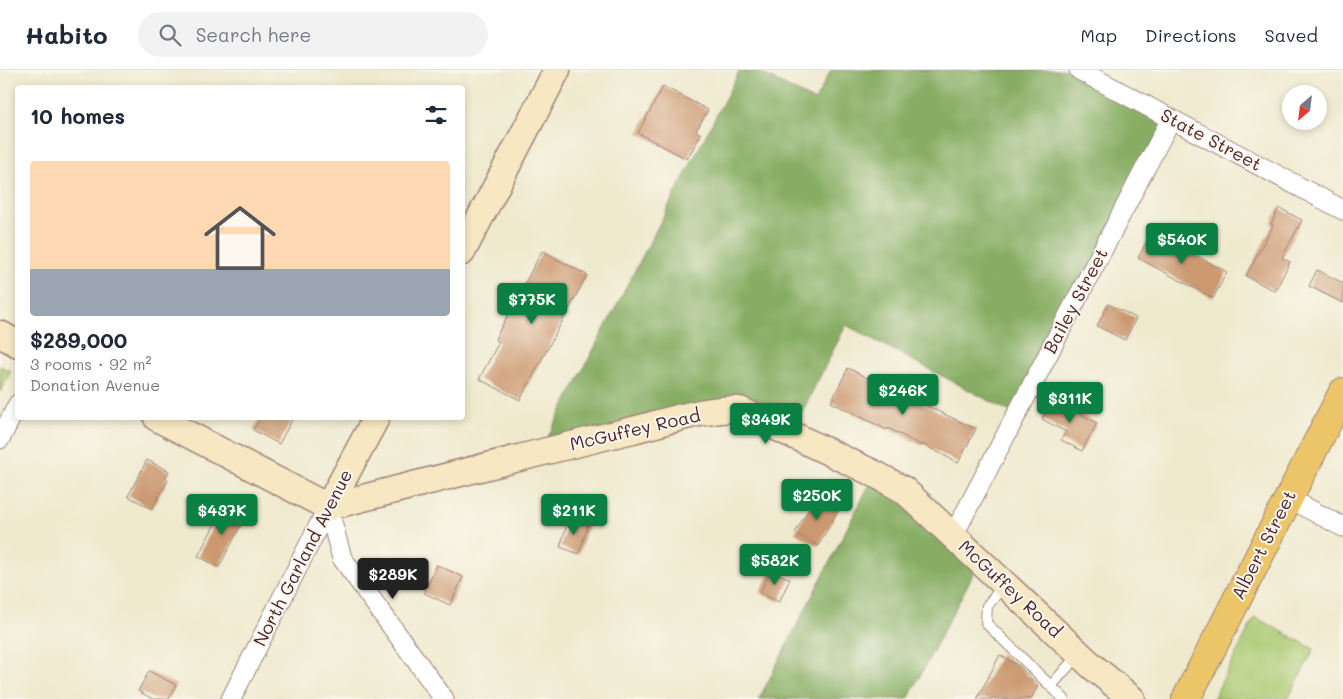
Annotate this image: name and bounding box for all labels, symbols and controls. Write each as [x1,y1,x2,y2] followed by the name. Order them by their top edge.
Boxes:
[138,12,488,57] search box
[25,19,108,50] text: Habito
[156,21,184,49] icon: search
[196,22,311,47] text: Search here
[1080,23,1117,47] text: Map
[1145,23,1237,47] text: Directions
[1265,23,1318,47] text: Saved
[1282,85,1328,130] north arrow
[1282,85,1327,130] map controls
[422,101,450,129] icon: filters
[30,102,125,129] text: 10 homes
[1157,102,1266,176] street label: State Street
[195,193,285,283] icon: home
[1147,222,1217,265] pin: $540K
[1157,228,1207,249] text: $540K
[1037,244,1113,357] street label: Bailey Street
[497,282,567,325] pin: $775K
[508,288,556,309] text: $775K
[30,326,127,353] text: $289,000
[30,353,152,374] text: 3 rooms · 92 m²
[30,374,160,395] text: Donation Avenue
[868,374,938,416] pin: $246K
[878,379,928,400] text: $246K
[1035,382,1105,424] pin: $311K
[1048,387,1092,408] text: $311K
[567,402,702,456] street label: McGuffey Road
[731,402,801,445] pin: $349K
[741,408,791,429] text: $349K
[247,465,357,650] street label: North Garland Avenue
[782,478,852,521] pin: $250K
[793,484,842,505] text: $250K
[1225,486,1301,603] street label: Albert Street
[187,494,257,536] pin: $437K
[539,494,609,536] pin: $211K
[197,499,247,520] text: $437K
[552,499,596,520] text: $211K
[954,534,1068,642] street label: McGuffey Road
[740,544,810,586] pin: $582K
[751,549,799,570] text: $582K
[358,558,428,600] pin: $289K
[369,563,417,584] text: $289K

